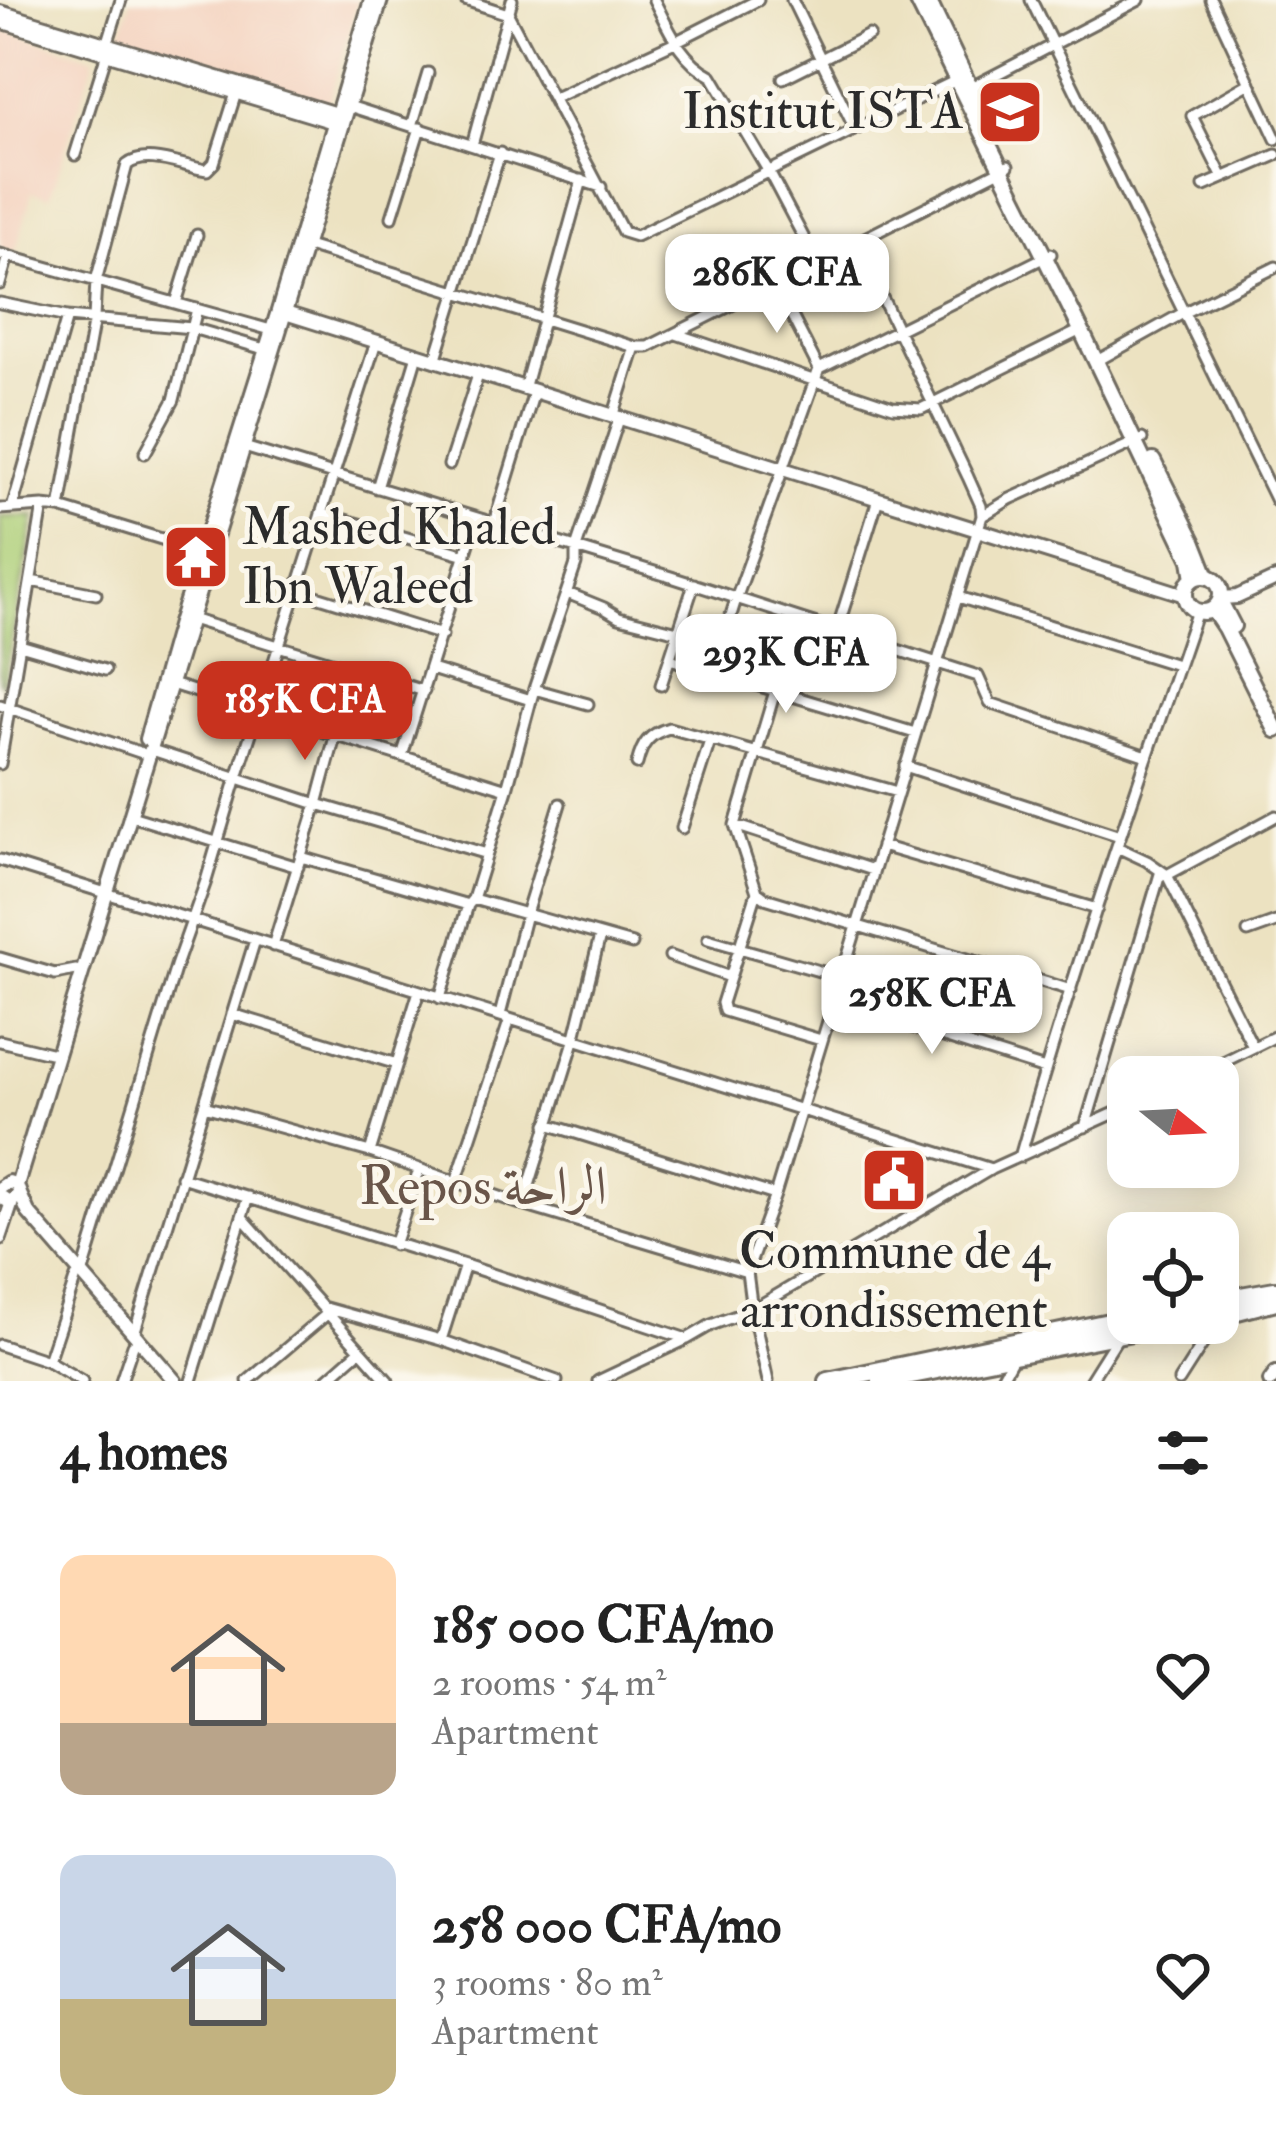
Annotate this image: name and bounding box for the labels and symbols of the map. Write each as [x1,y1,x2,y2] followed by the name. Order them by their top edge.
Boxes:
[975,77,1045,147] school or university icon: Institut ISTA
[682,80,964,144] place label: Institut ISTA
[653,234,901,336] pin: 286K CFA
[242,496,556,619] place label: Mashed Khaled Ibn Waleed
[161,522,231,592] temple icon: Mashed Khaled Ibn Waleed
[662,614,910,716] pin: 293K CFA
[181,661,429,763] pin: 185K CFA
[808,955,1056,1057] pin: 258K CFA
[1107,1056,1239,1188] north arrow
[859,1145,929,1215] public building icon: Commune de 4 arrondissement
[359,1153,607,1221] district label: Repos الراحة
[739,1220,1052,1343] place label: Commune de 4 arrondissement

